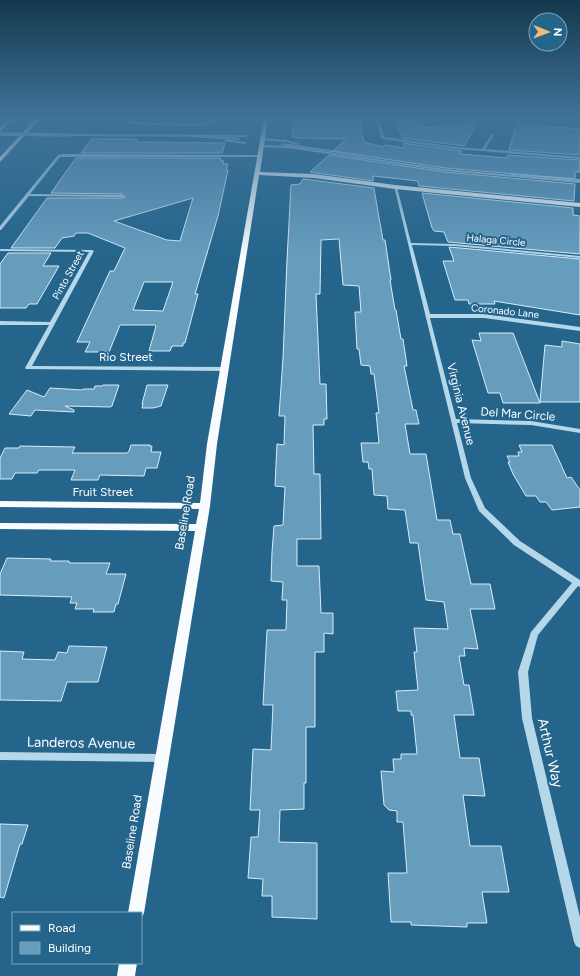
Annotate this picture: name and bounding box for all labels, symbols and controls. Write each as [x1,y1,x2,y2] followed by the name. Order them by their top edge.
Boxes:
[528,12,568,52] north arrow
[551,28,564,37] text: N
[466,231,527,249] street label: Halaga Circle
[49,248,87,302] street label: Pinto Street
[470,301,540,321] street label: Coronado Lane
[99,350,153,364] street label: Rio Street
[444,361,478,447] street label: Virginia Avenue
[480,404,556,424] street label: Del Mar Circle
[172,475,198,551] street label: Baseline Road
[72,485,134,499] street label: Fruit Street
[534,717,566,790] street label: Arthur Way
[27,734,136,752] street label: Landeros Avenue
[119,794,145,870] street label: Baseline Road
[12,912,142,964] legend
[48,921,76,935] text: Road
[48,941,91,955] text: Building

